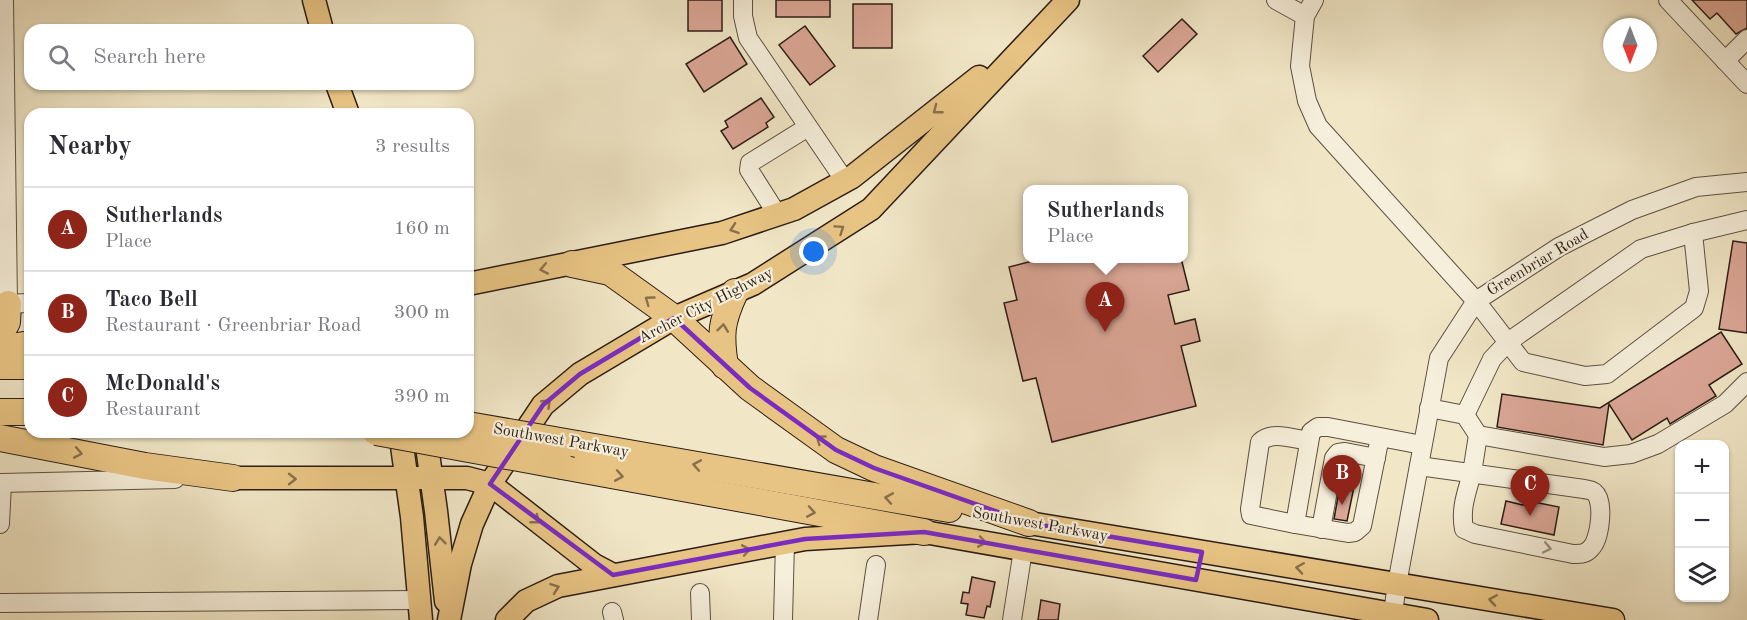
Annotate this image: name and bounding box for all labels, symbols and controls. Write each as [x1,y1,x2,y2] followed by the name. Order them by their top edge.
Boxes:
[1603,18,1657,72] north arrow
[24,24,474,90] search box
[45,41,78,74] icon: search
[93,46,206,68] text: Search here
[932,103,943,114] one-way arrow
[48,134,132,160] text: Nearby
[375,137,450,157] text: 3 results
[1023,185,1188,263] popup
[1047,200,1164,222] text: Sutherlands
[105,205,222,227] text: Sutherlands
[60,219,75,239] text: A
[394,219,450,239] text: 160 m
[729,221,740,234] one-way arrow
[834,225,845,236] one-way arrow
[1485,226,1591,300] street label: Greenbriar Road
[1047,227,1094,247] text: Place
[105,232,152,252] text: Place
[799,237,828,266] your location
[539,262,549,275] one-way arrow
[636,265,776,347] street label: Archer City Highway
[1086,282,1124,332] pin: A
[105,289,198,311] text: Taco Bell
[645,296,656,307] one-way arrow
[60,303,75,323] text: B
[394,303,450,323] text: 300 m
[105,316,361,336] text: Restaurant · Greenbriar Road
[716,323,728,333] one-way arrow
[105,373,220,395] text: McDonald's
[61,387,74,407] text: C
[394,387,450,407] text: 390 m
[540,399,551,410] one-way arrow
[105,400,201,420] text: Restaurant
[492,421,631,461] street label: Southwest Parkway
[815,435,826,446] one-way arrow
[1675,440,1729,602] map controls
[1675,440,1729,494] button: +
[73,446,83,459] one-way arrow
[1322,456,1362,505] pin: B
[692,459,702,472] one-way arrow
[1510,466,1550,516] pin: C
[614,470,624,482] one-way arrow
[287,472,296,485] one-way arrow
[884,493,893,505] one-way arrow
[1675,494,1729,548] button: −
[806,505,816,517] one-way arrow
[971,505,1110,545] street label: Southwest Parkway
[529,513,540,524] one-way arrow
[434,536,446,545] one-way arrow
[977,536,987,548] one-way arrow
[1541,541,1551,554] one-way arrow
[740,544,750,557] one-way arrow
[1675,548,1729,602] button: layers
[1296,562,1306,575] one-way arrow
[549,583,560,596] one-way arrow
[1488,594,1498,607] one-way arrow

